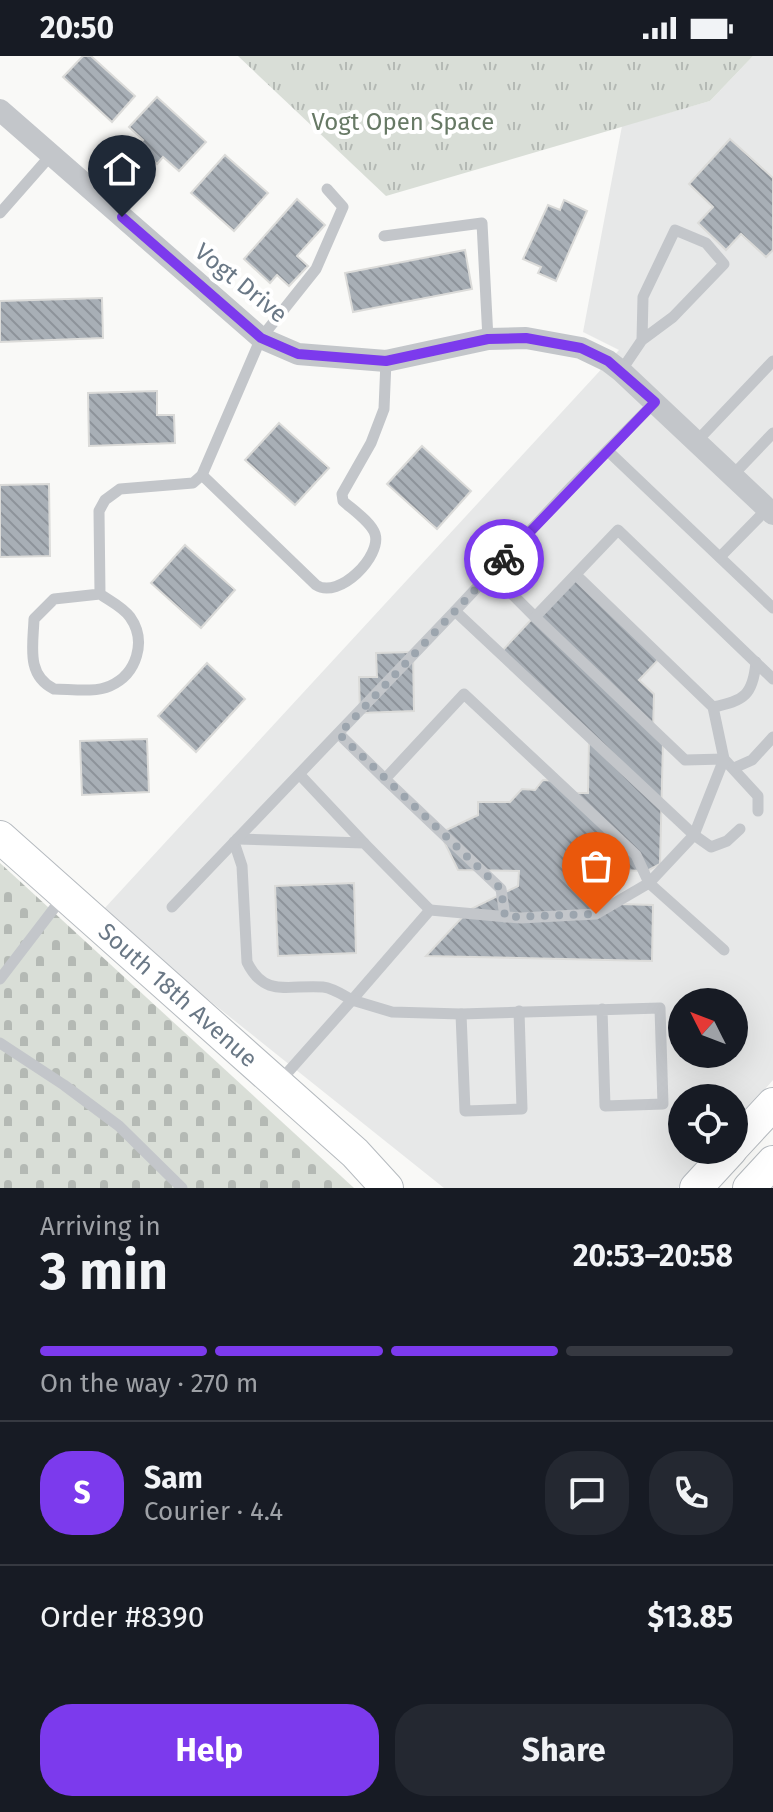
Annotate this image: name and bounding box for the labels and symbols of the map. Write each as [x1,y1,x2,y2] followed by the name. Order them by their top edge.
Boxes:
[312,108,494,136] park label: Vogt Open Space
[88,135,156,217] pin
[189,237,293,329] street label: Vogt Drive
[464,519,544,599] courier
[562,832,630,914] pin
[93,917,263,1073] street label: South 18th Avenue
[668,988,748,1068] north arrow

